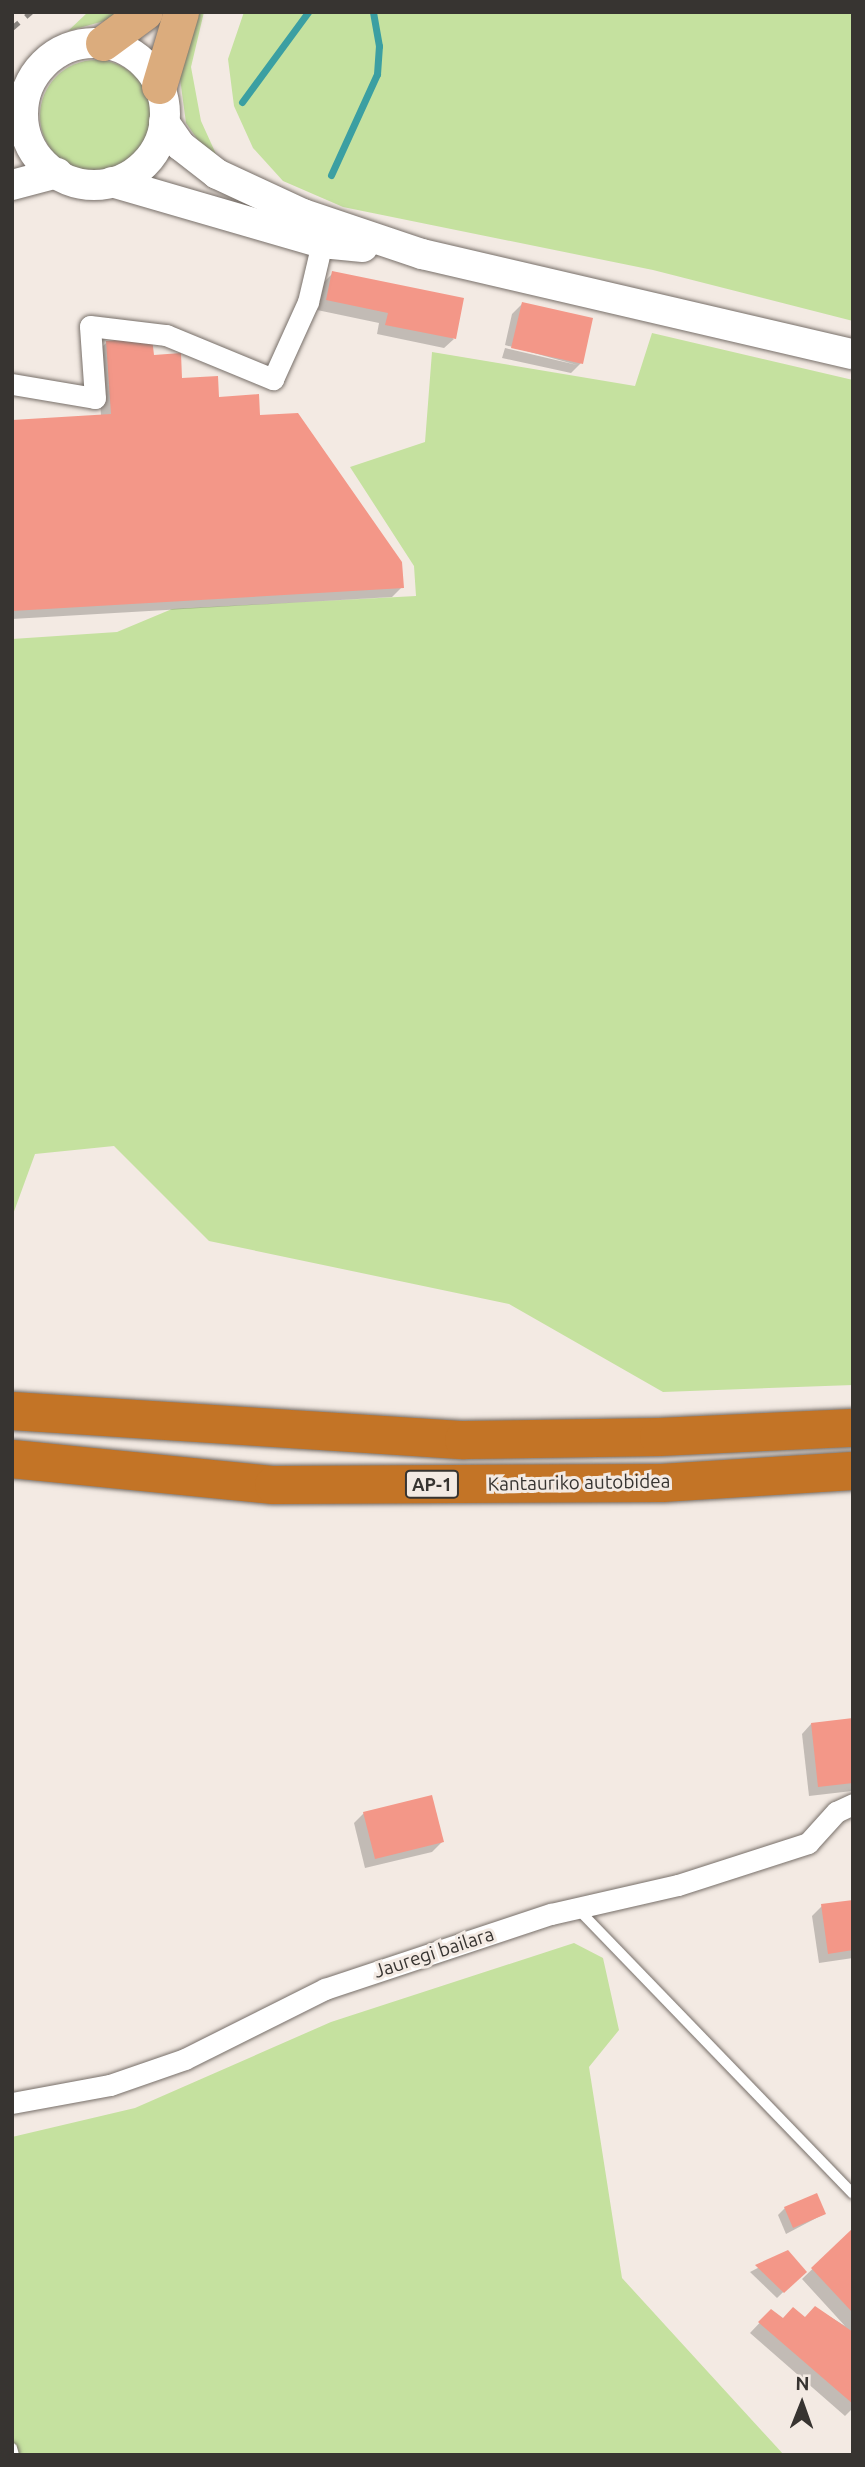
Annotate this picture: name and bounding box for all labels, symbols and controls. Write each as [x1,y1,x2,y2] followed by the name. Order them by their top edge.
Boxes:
[404,1470,460,1498] road number: AP-1
[487,1470,671,1496] street label: Kantauriko autobidea
[371,1923,497,1983] street label: Jauregi bailara
[767,2369,837,2439] north arrow
[795,2372,810,2394] text: N

